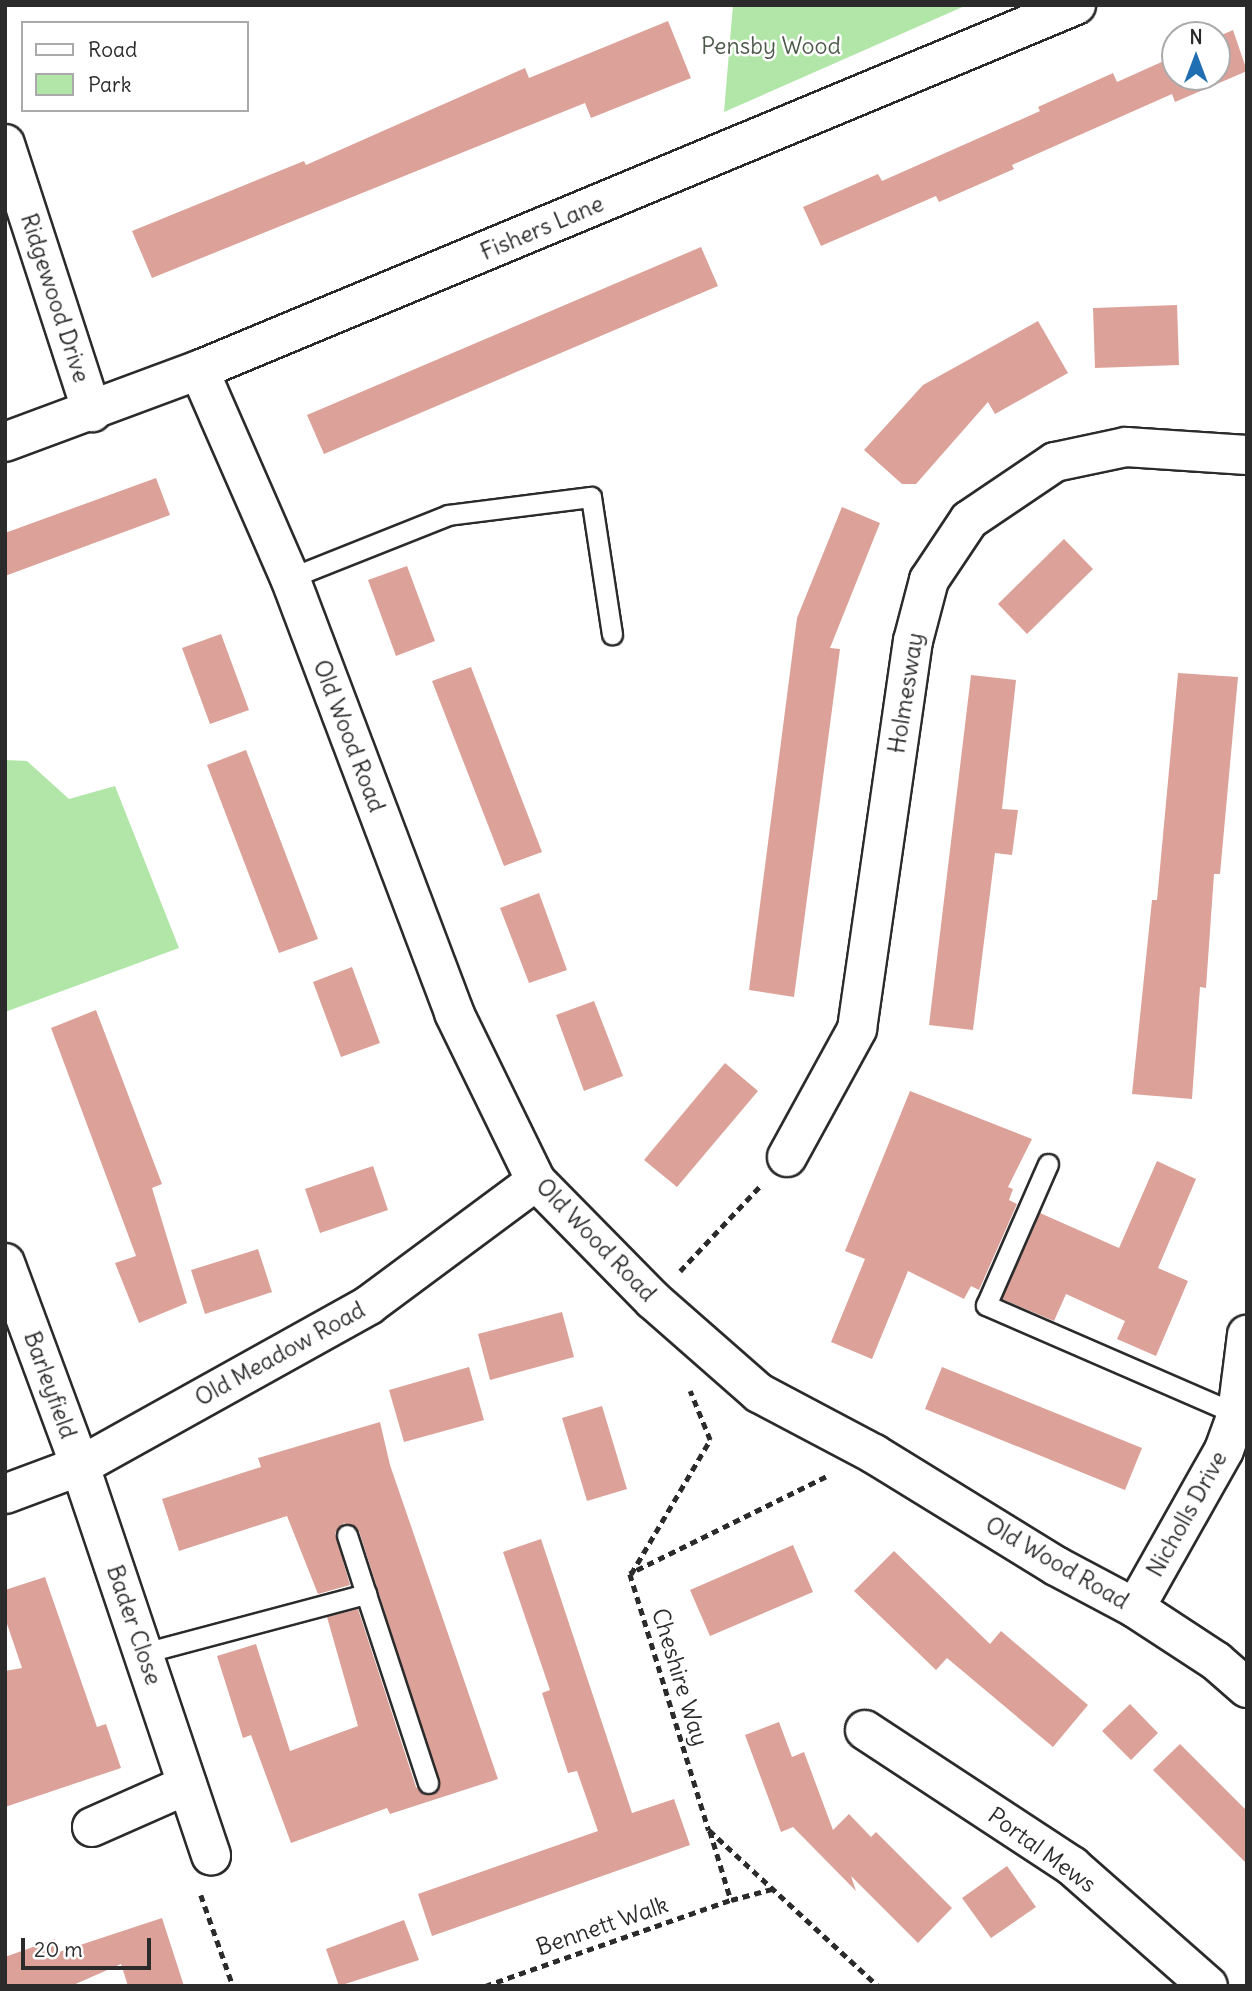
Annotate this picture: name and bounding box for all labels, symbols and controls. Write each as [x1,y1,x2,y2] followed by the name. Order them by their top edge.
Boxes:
[21,21,248,112] legend
[1161,21,1231,91] north arrow
[1189,25,1203,49] text: N
[701,32,841,60] park label: Pensby Wood
[88,36,137,63] text: Road
[88,71,131,98] text: Park
[476,190,608,266] street label: Fishers Lane
[15,210,95,386] street label: Ridgewood Drive
[883,631,929,755] street label: Holmesway
[307,656,391,816] street label: Old Wood Road
[530,1173,662,1307] street label: Old Wood Road
[190,1296,370,1412] street label: Old Meadow Road
[18,1328,82,1442] street label: Barleyfield
[1141,1446,1233,1582] street label: Nicholls Drive
[980,1511,1134,1615] street label: Old Wood Road
[101,1561,167,1689] street label: Bader Close
[646,1605,714,1749] street label: Cheshire Way
[983,1802,1101,1898] street label: Portal Mews
[532,1891,672,1961] street label: Bennett Walk
[24,1924,154,1968] scale bar
[34,1936,83,1963] text: 20 m

